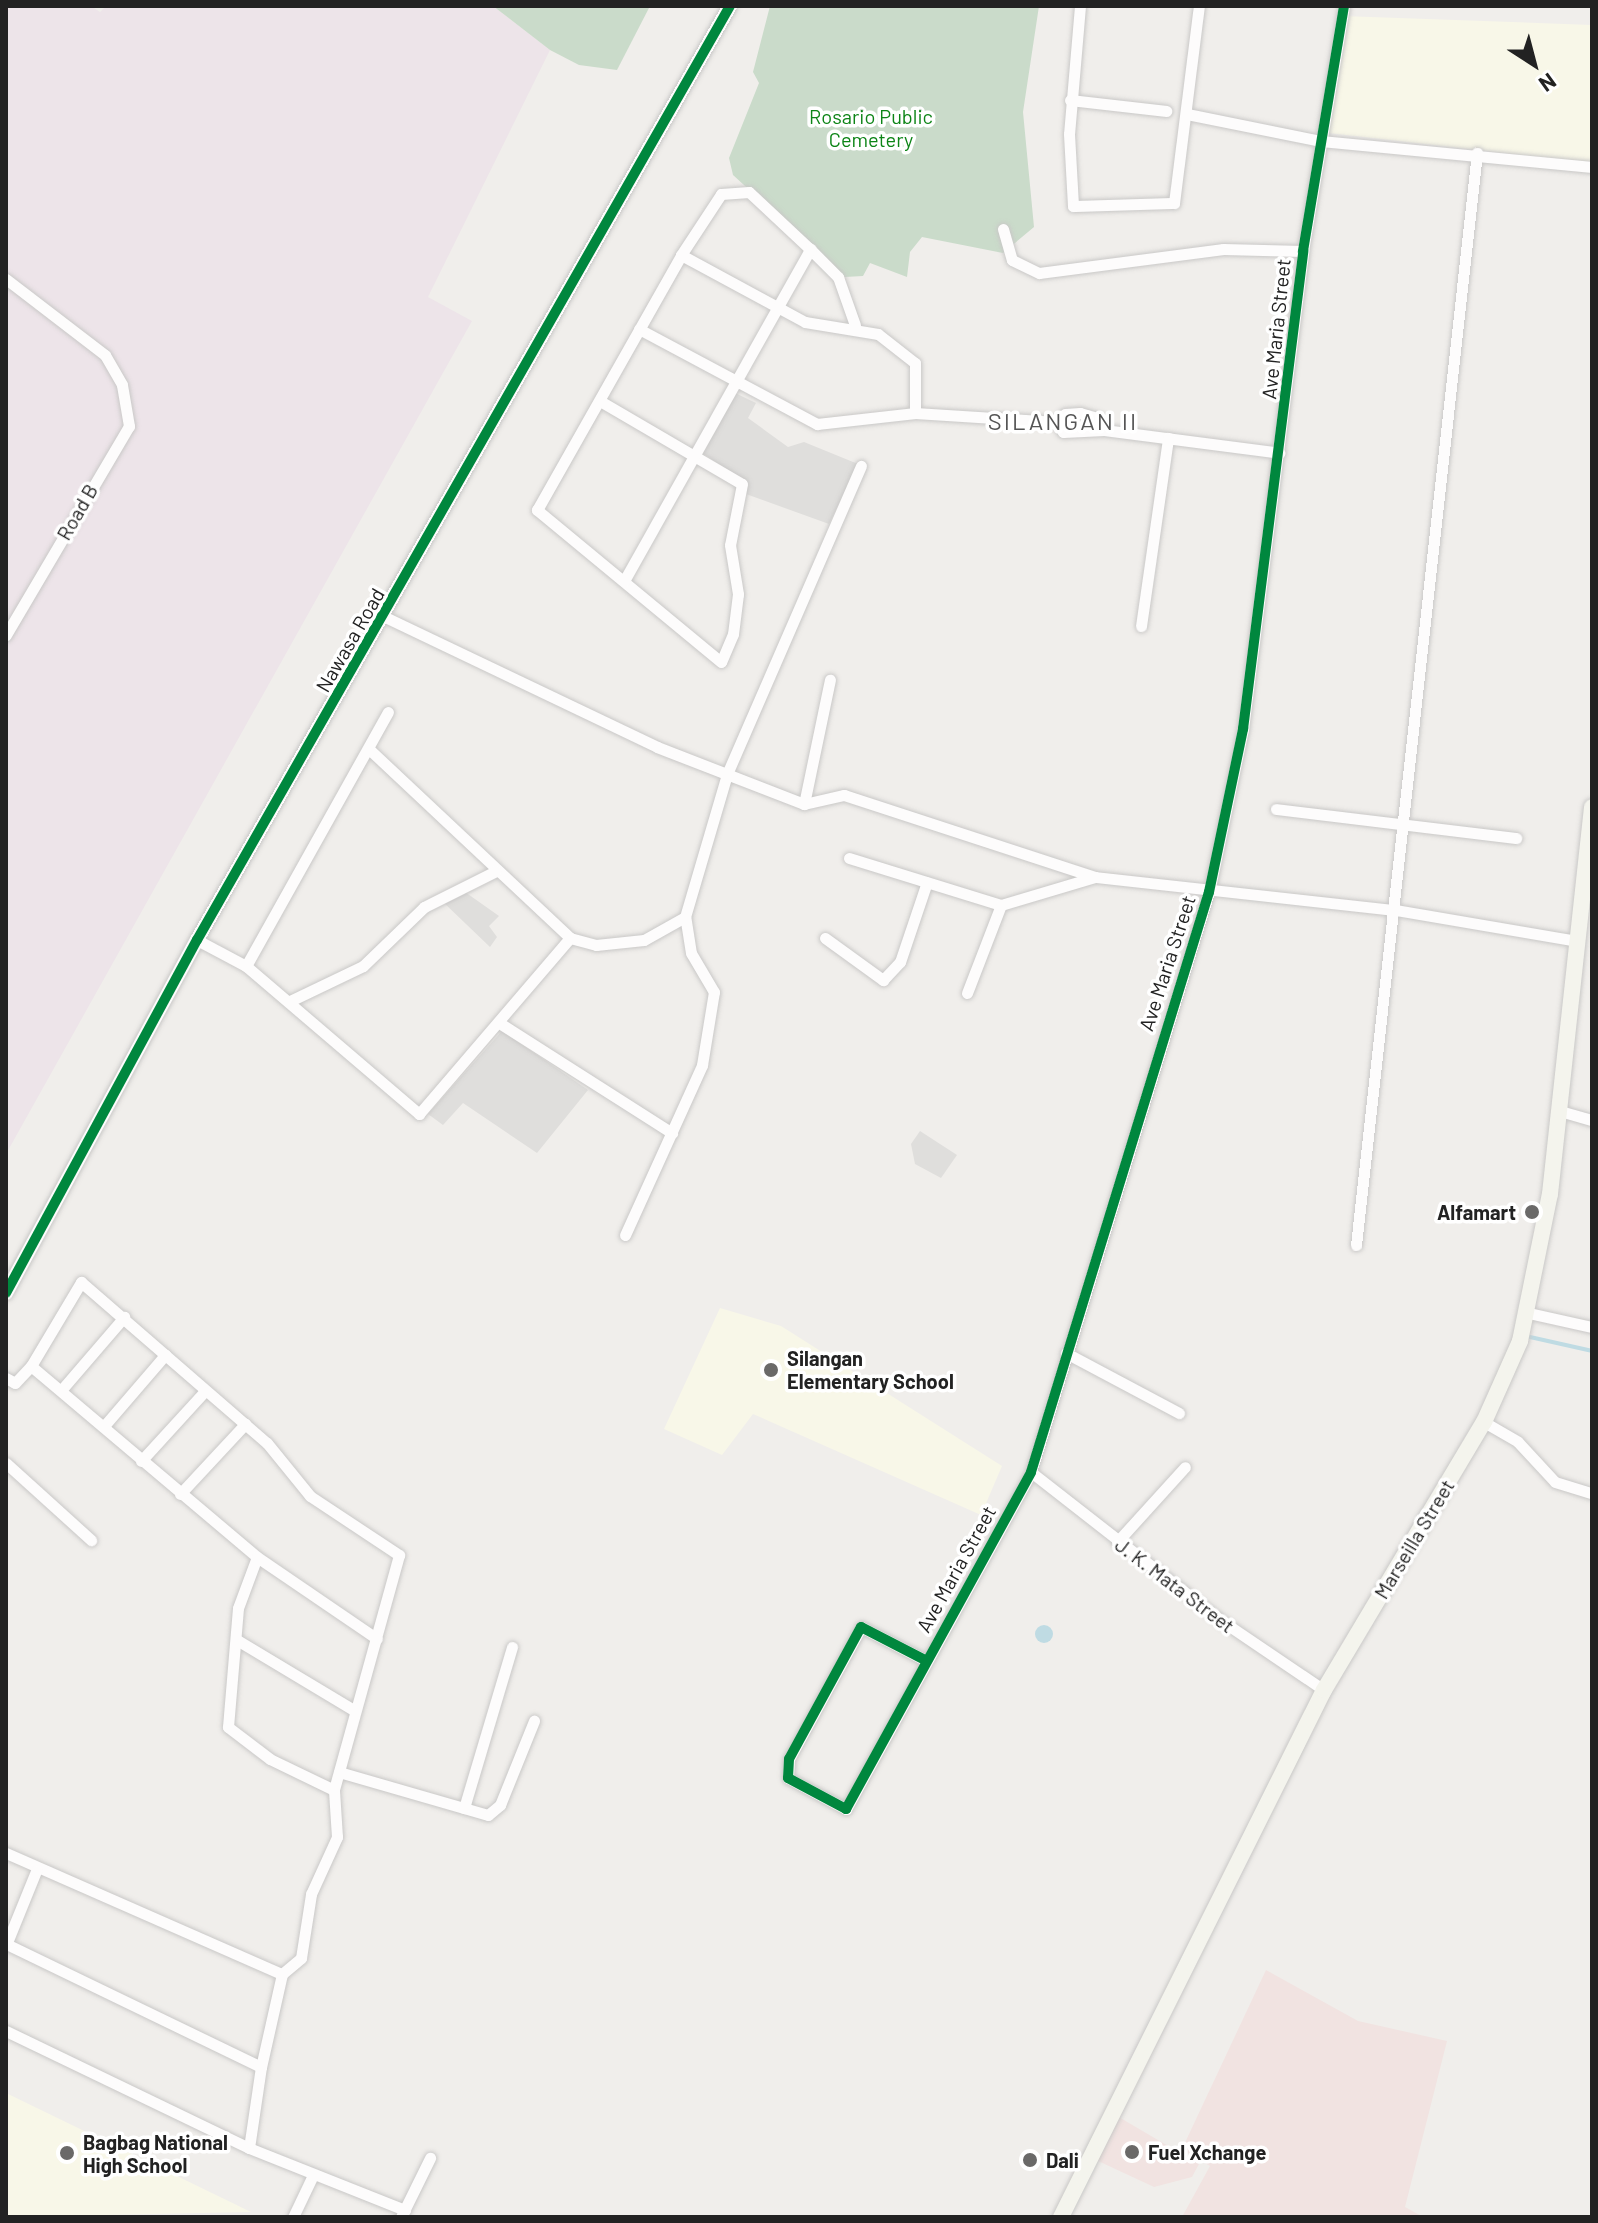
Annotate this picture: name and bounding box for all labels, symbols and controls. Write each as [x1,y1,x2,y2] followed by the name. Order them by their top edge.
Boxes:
[1494,24,1574,104] north arrow
[1535,69,1562,98] text: N
[809,105,933,152] park label: Rosario Public Cemetery
[1257,258,1295,400] street label: Ave Maria Street
[988,407,1138,435] district label: SILANGAN II
[51,480,103,544] street label: Road B
[311,584,389,696] street label: Nawasa Road
[1134,892,1200,1034] street label: Ave Maria Street
[1437,1200,1516,1224] place label: Alfamart
[1523,1203,1541,1221] marker: Alfamart
[787,1346,954,1393] place label: Silangan Elementary School
[762,1361,780,1379] marker: Silangan Elementary School
[1369,1475,1459,1603] street label: Marseilla Street
[911,1501,1001,1637] street label: Ave Maria Street
[1111,1532,1239,1638] street label: J. K. Mata Street
[83,2130,228,2177] place label: Bagbag National High School
[1148,2140,1266,2164] place label: Fuel Xchange
[1123,2143,1141,2161] marker: Fuel Xchange
[58,2144,76,2162] marker: Bagbag National High School
[1046,2148,1079,2172] place label: Dali
[1021,2151,1039,2169] marker: Dali

